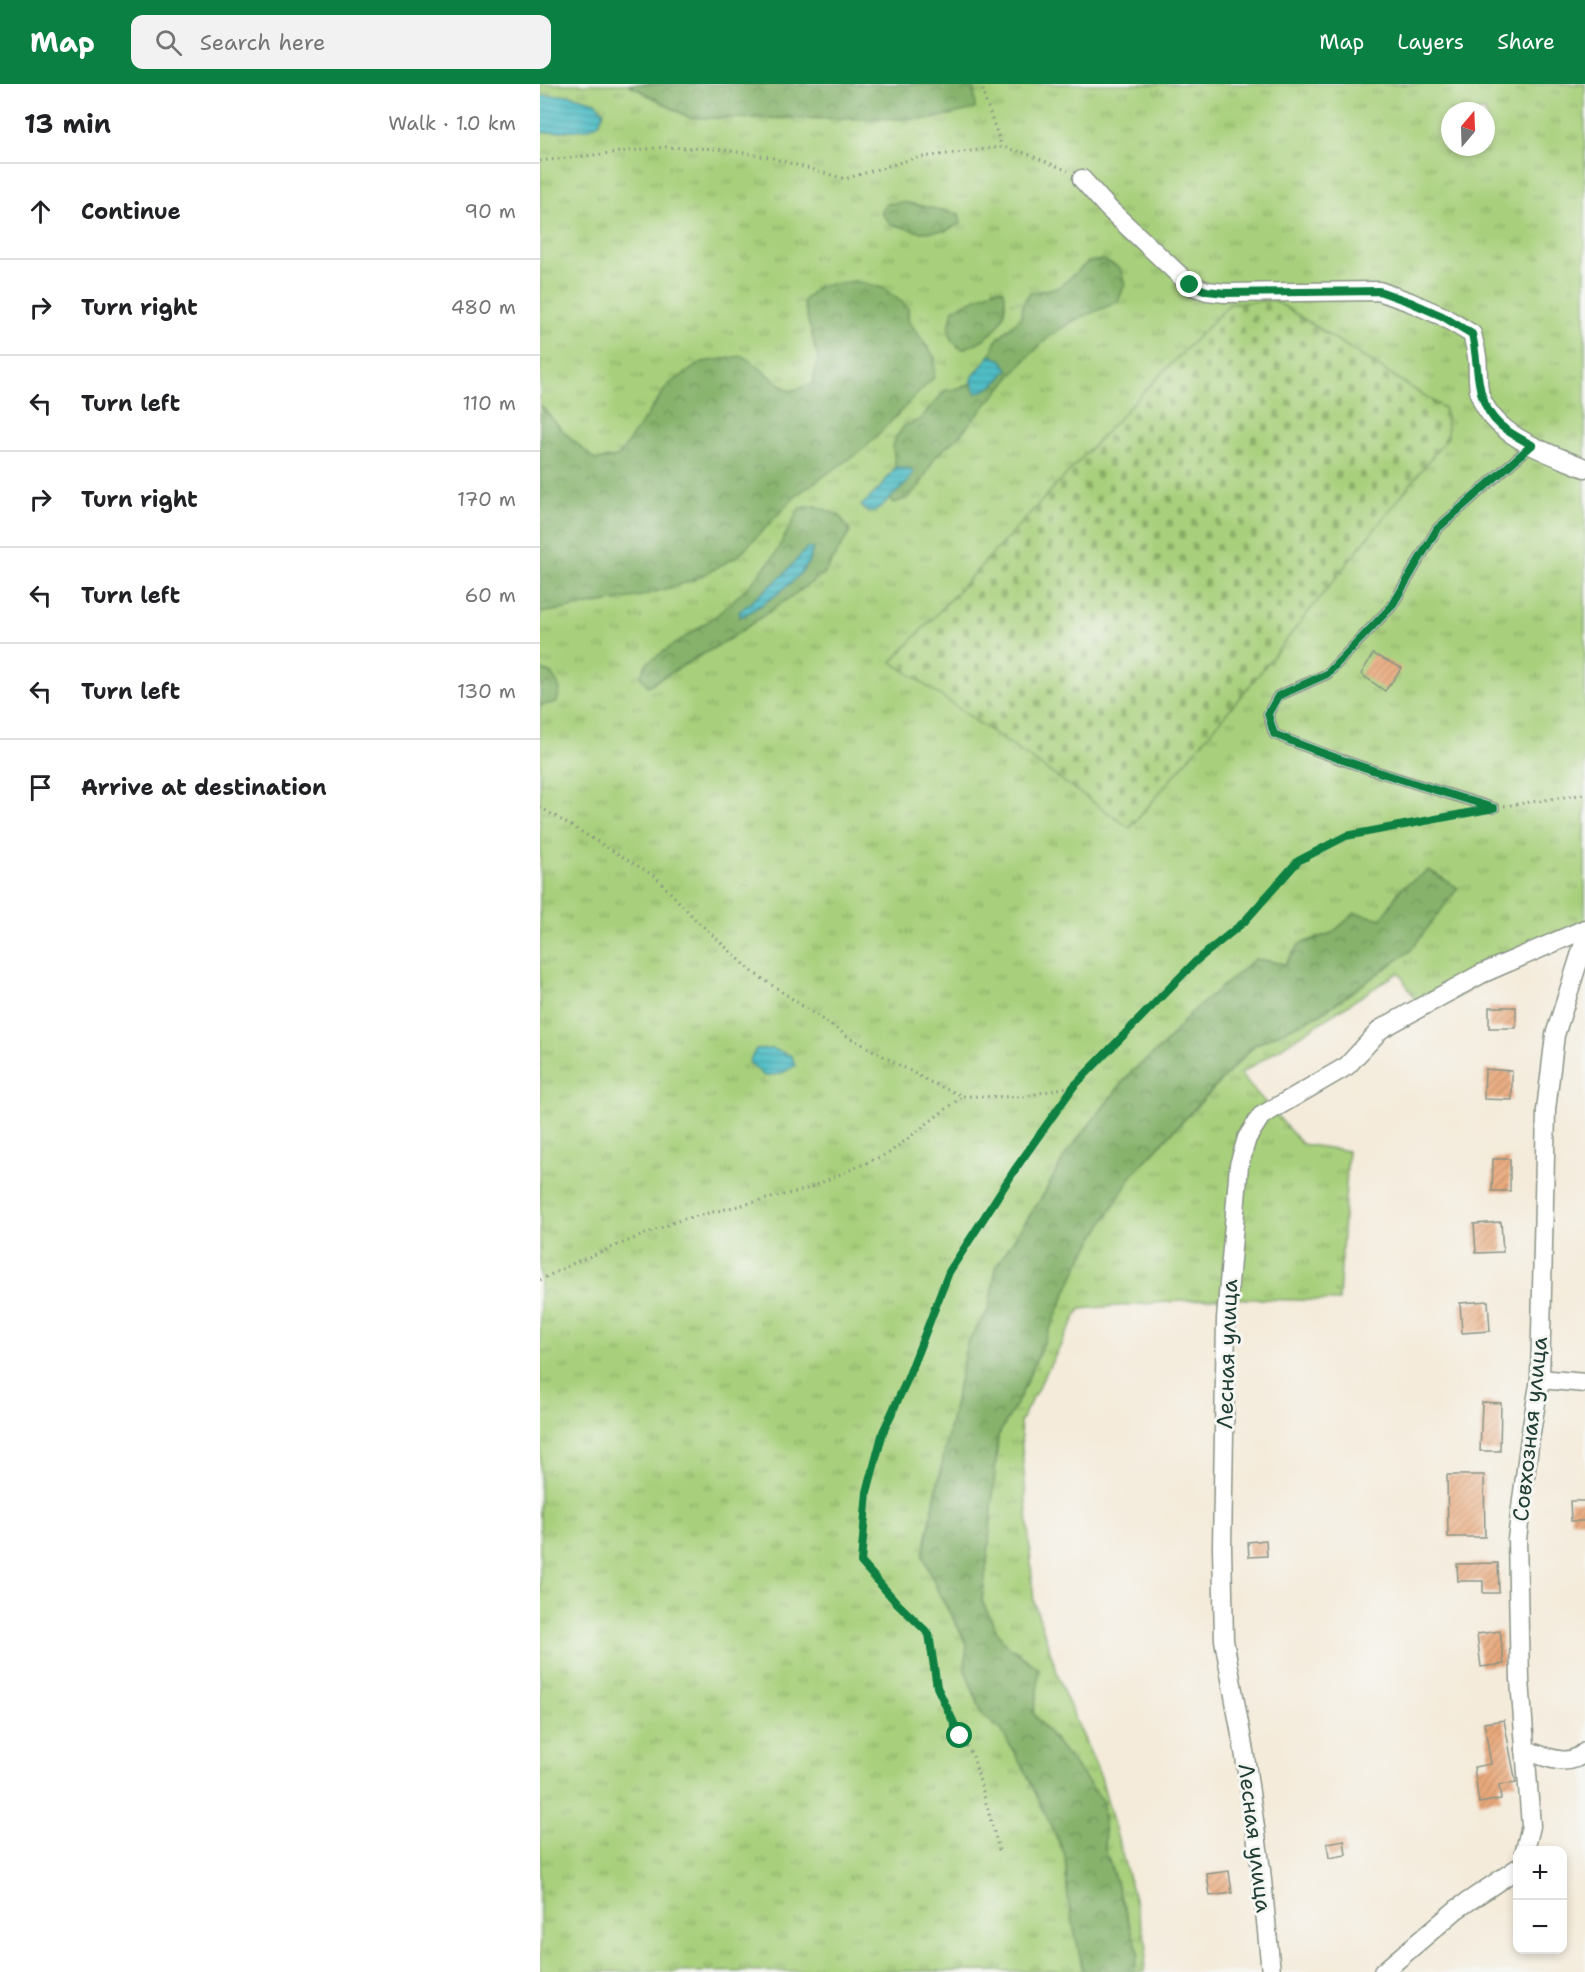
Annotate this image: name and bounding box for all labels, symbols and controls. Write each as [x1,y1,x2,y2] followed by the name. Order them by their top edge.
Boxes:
[131,15,551,69] search box
[30,23,95,61] text: Map
[152,26,185,59] icon: search
[200,28,325,57] text: Search here
[1319,28,1364,56] text: Map
[1397,28,1464,56] text: Layers
[1497,28,1555,56] text: Share
[1441,102,1495,156] north arrow
[24,106,111,141] text: 13 min
[388,110,516,136] text: Walk · 1.0 km
[24,195,57,228] icon: ahead
[81,197,181,226] text: Continue
[464,198,516,224] text: 90 m
[1176,271,1202,297] route end
[24,291,57,324] icon: right
[81,293,198,322] text: Turn right
[451,294,516,320] text: 480 m
[24,387,57,420] icon: left
[81,389,180,418] text: Turn left
[462,390,516,416] text: 110 m
[24,483,57,516] icon: right
[81,485,198,514] text: Turn right
[457,486,516,512] text: 170 m
[24,579,57,612] icon: left
[81,581,180,610] text: Turn left
[464,582,516,608] text: 60 m
[24,675,57,708] icon: left
[81,677,180,706] text: Turn left
[457,678,516,704] text: 130 m
[24,771,57,804] icon: arrive
[81,773,327,802] text: Arrive at destination
[1210,1278,1244,1429] street label: Лесная улица
[1506,1335,1554,1523] street label: Совхозная улица
[946,1722,972,1748] route start
[1231,1762,1279,1914] street label: Лесная улица
[1513,1846,1567,1954] map controls
[1513,1846,1567,1900] button: +
[1513,1900,1567,1954] button: −

